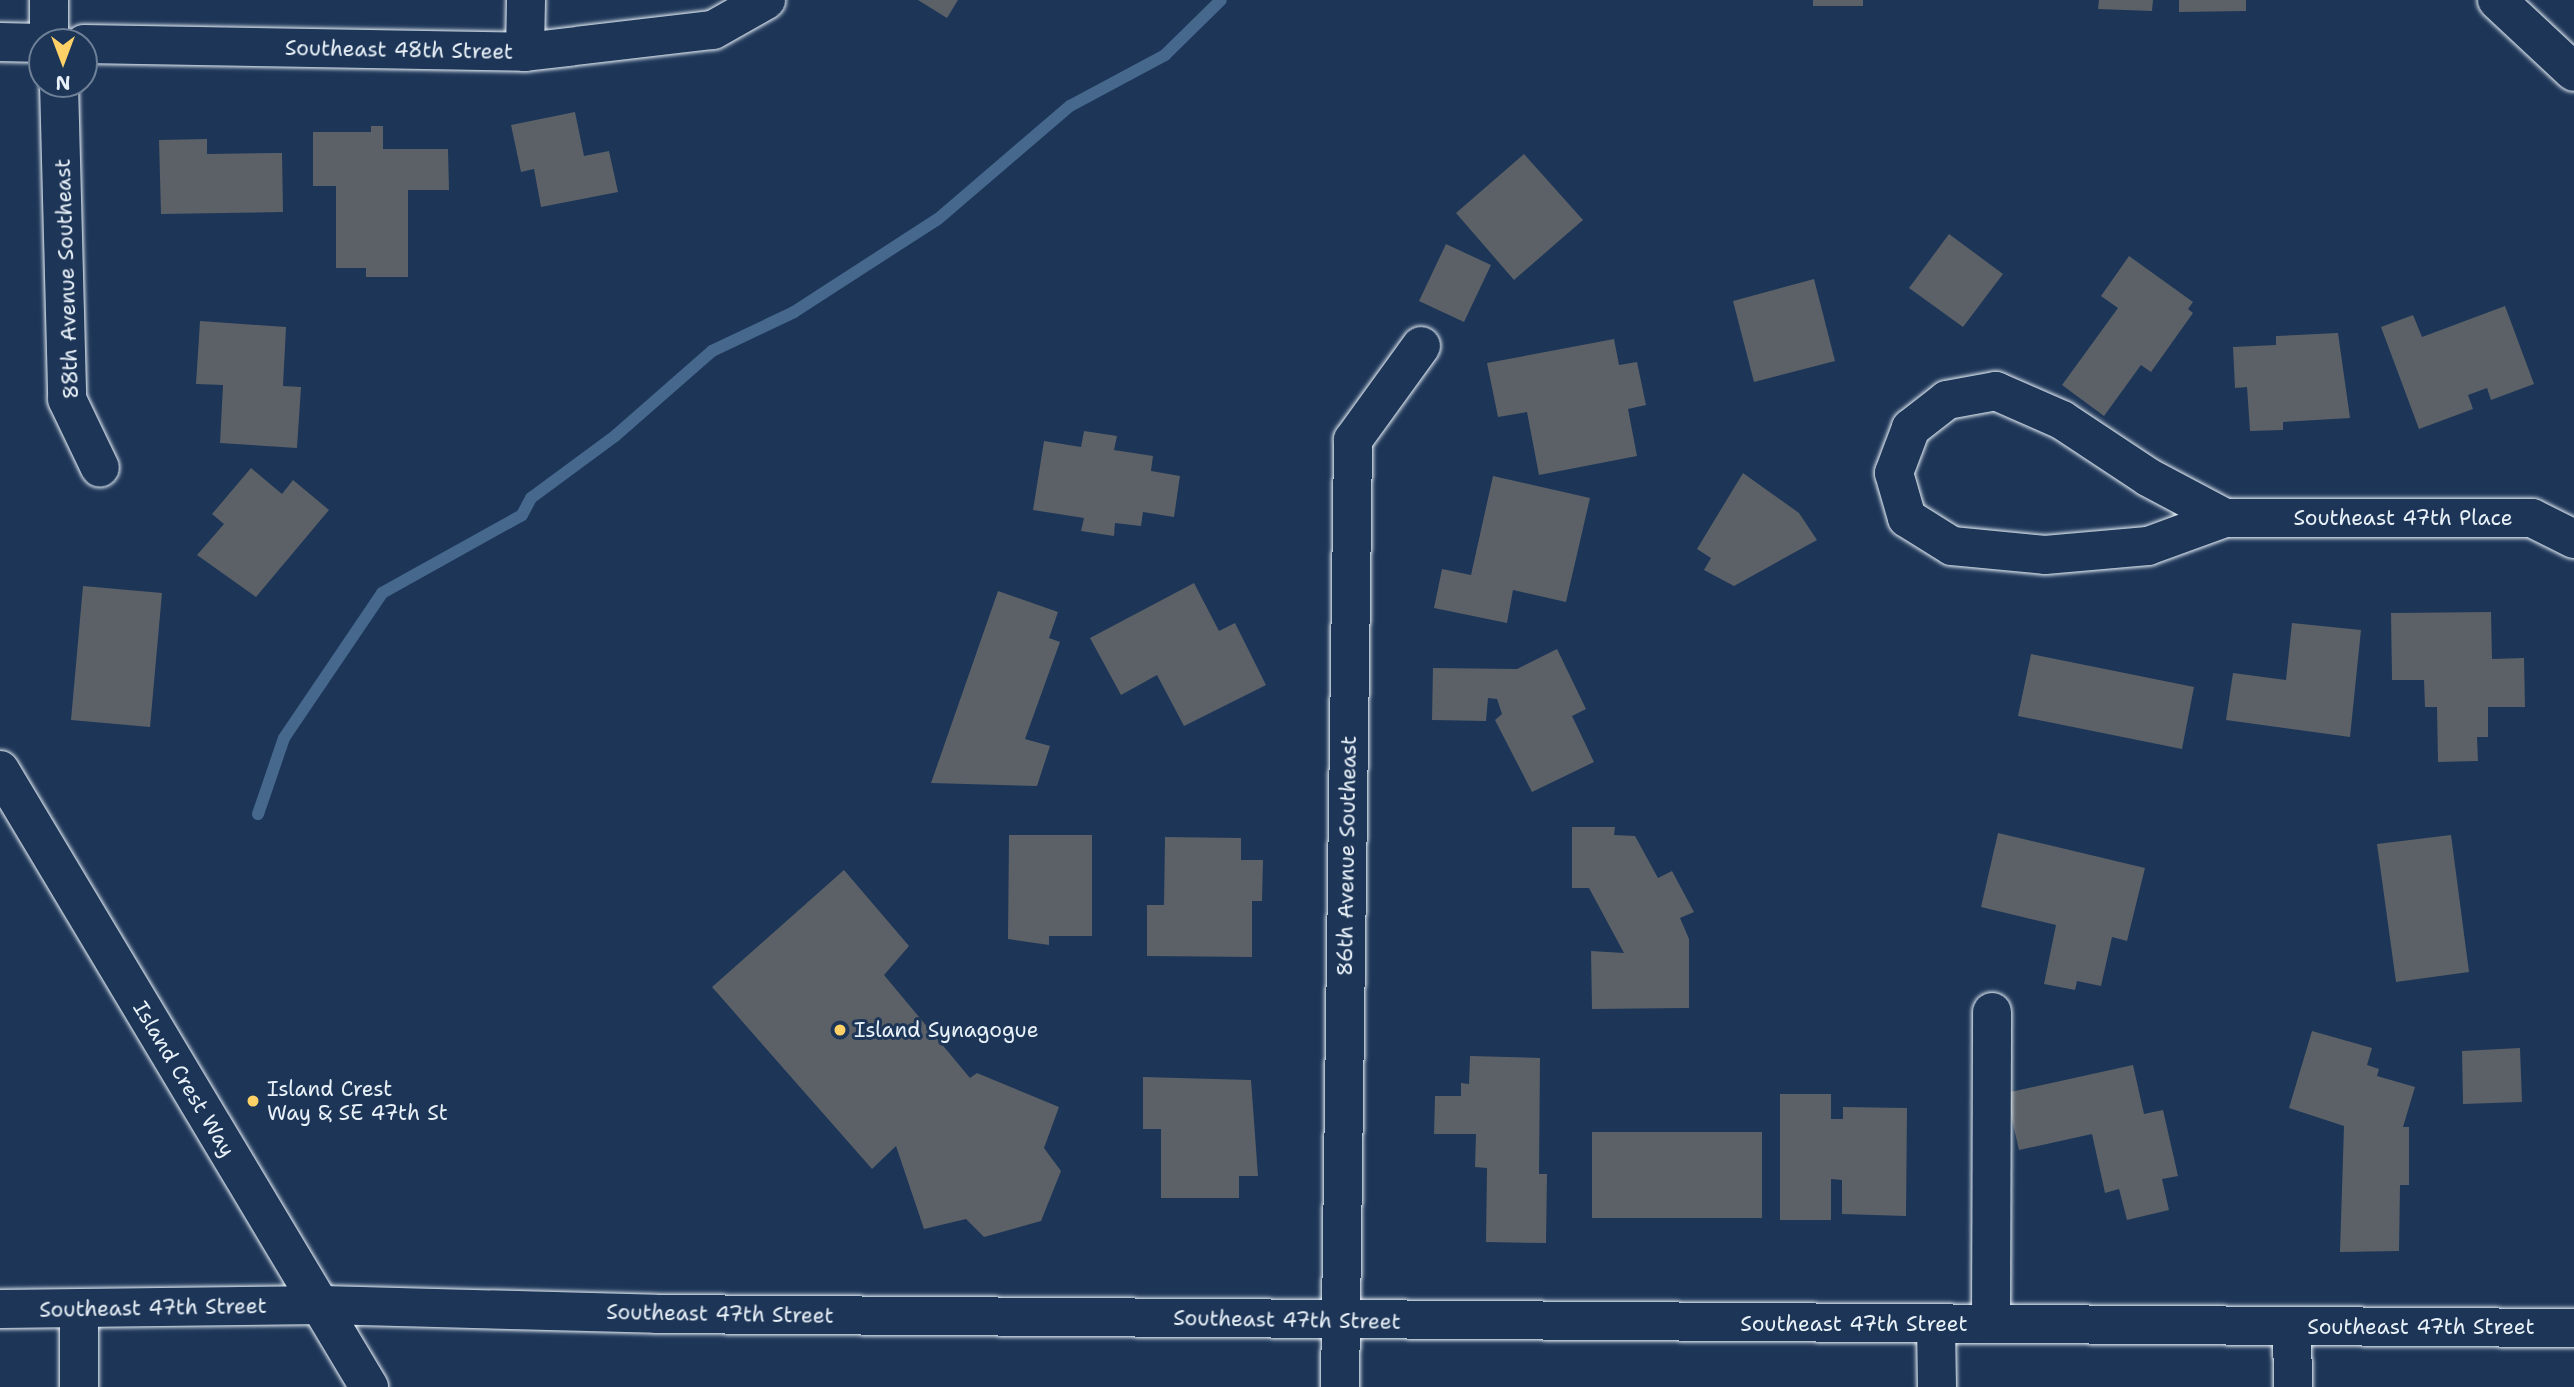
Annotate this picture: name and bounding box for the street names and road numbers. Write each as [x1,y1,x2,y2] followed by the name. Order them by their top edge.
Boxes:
[285,35,513,65] street label: Southeast 48th Street
[50,158,84,400] street label: 88th Avenue Southeast
[2293,505,2513,531] street label: Southeast 47th Place
[1332,736,1362,976] street label: 86th Avenue Southeast
[128,997,240,1161] street label: Island Crest Way
[39,1293,267,1323] street label: Southeast 47th Street
[606,1299,834,1329] street label: Southeast 47th Street
[1173,1305,1401,1335] street label: Southeast 47th Street
[1740,1311,1968,1337] street label: Southeast 47th Street
[2307,1314,2535,1340] street label: Southeast 47th Street

